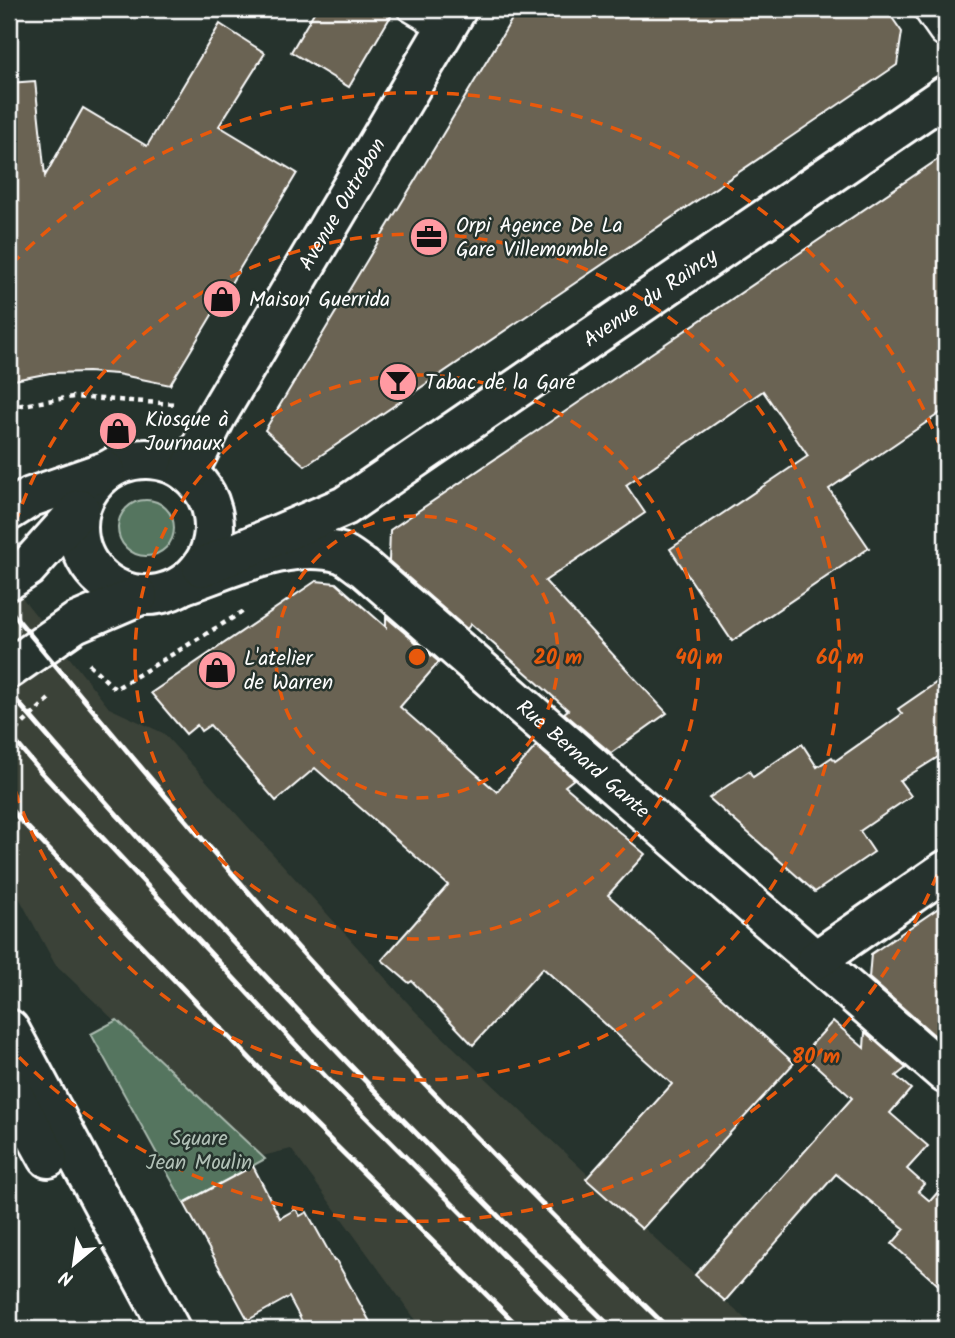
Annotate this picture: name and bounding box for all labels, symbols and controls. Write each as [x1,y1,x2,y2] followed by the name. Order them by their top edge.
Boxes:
[291,132,395,278] street label: Avenue Outrebon
[456,210,623,267] place label: Orpi Agence De La Gare Villemomble
[408,216,450,258] office icon: Orpi Agence De La Gare Villemomble
[577,241,725,357] street label: Avenue du Raincy
[201,278,243,320] shop icon: Maison Guerrida
[249,284,390,317] place label: Maison Guerrida
[377,361,419,403] bar icon: Tabac de la Gare
[425,367,576,400] place label: Tabac de la Gare
[145,404,229,461] place label: Kiosque à Journaux
[97,410,139,452] shop icon: Kiosque à Journaux
[534,642,582,675] text: 20 m
[675,642,723,675] text: 40 m
[816,642,864,675] text: 60 m
[244,643,333,700] place label: L'atelier de Warren
[405,645,429,669] centre of rings
[196,649,238,691] shop icon: L'atelier de Warren
[508,692,657,828] street label: Rue Bernard Gante
[792,1041,840,1074] text: 80 m
[146,1123,252,1180] park label: Square Jean Moulin
[38,1230,108,1300] north arrow
[54,1261,79,1293] text: N

